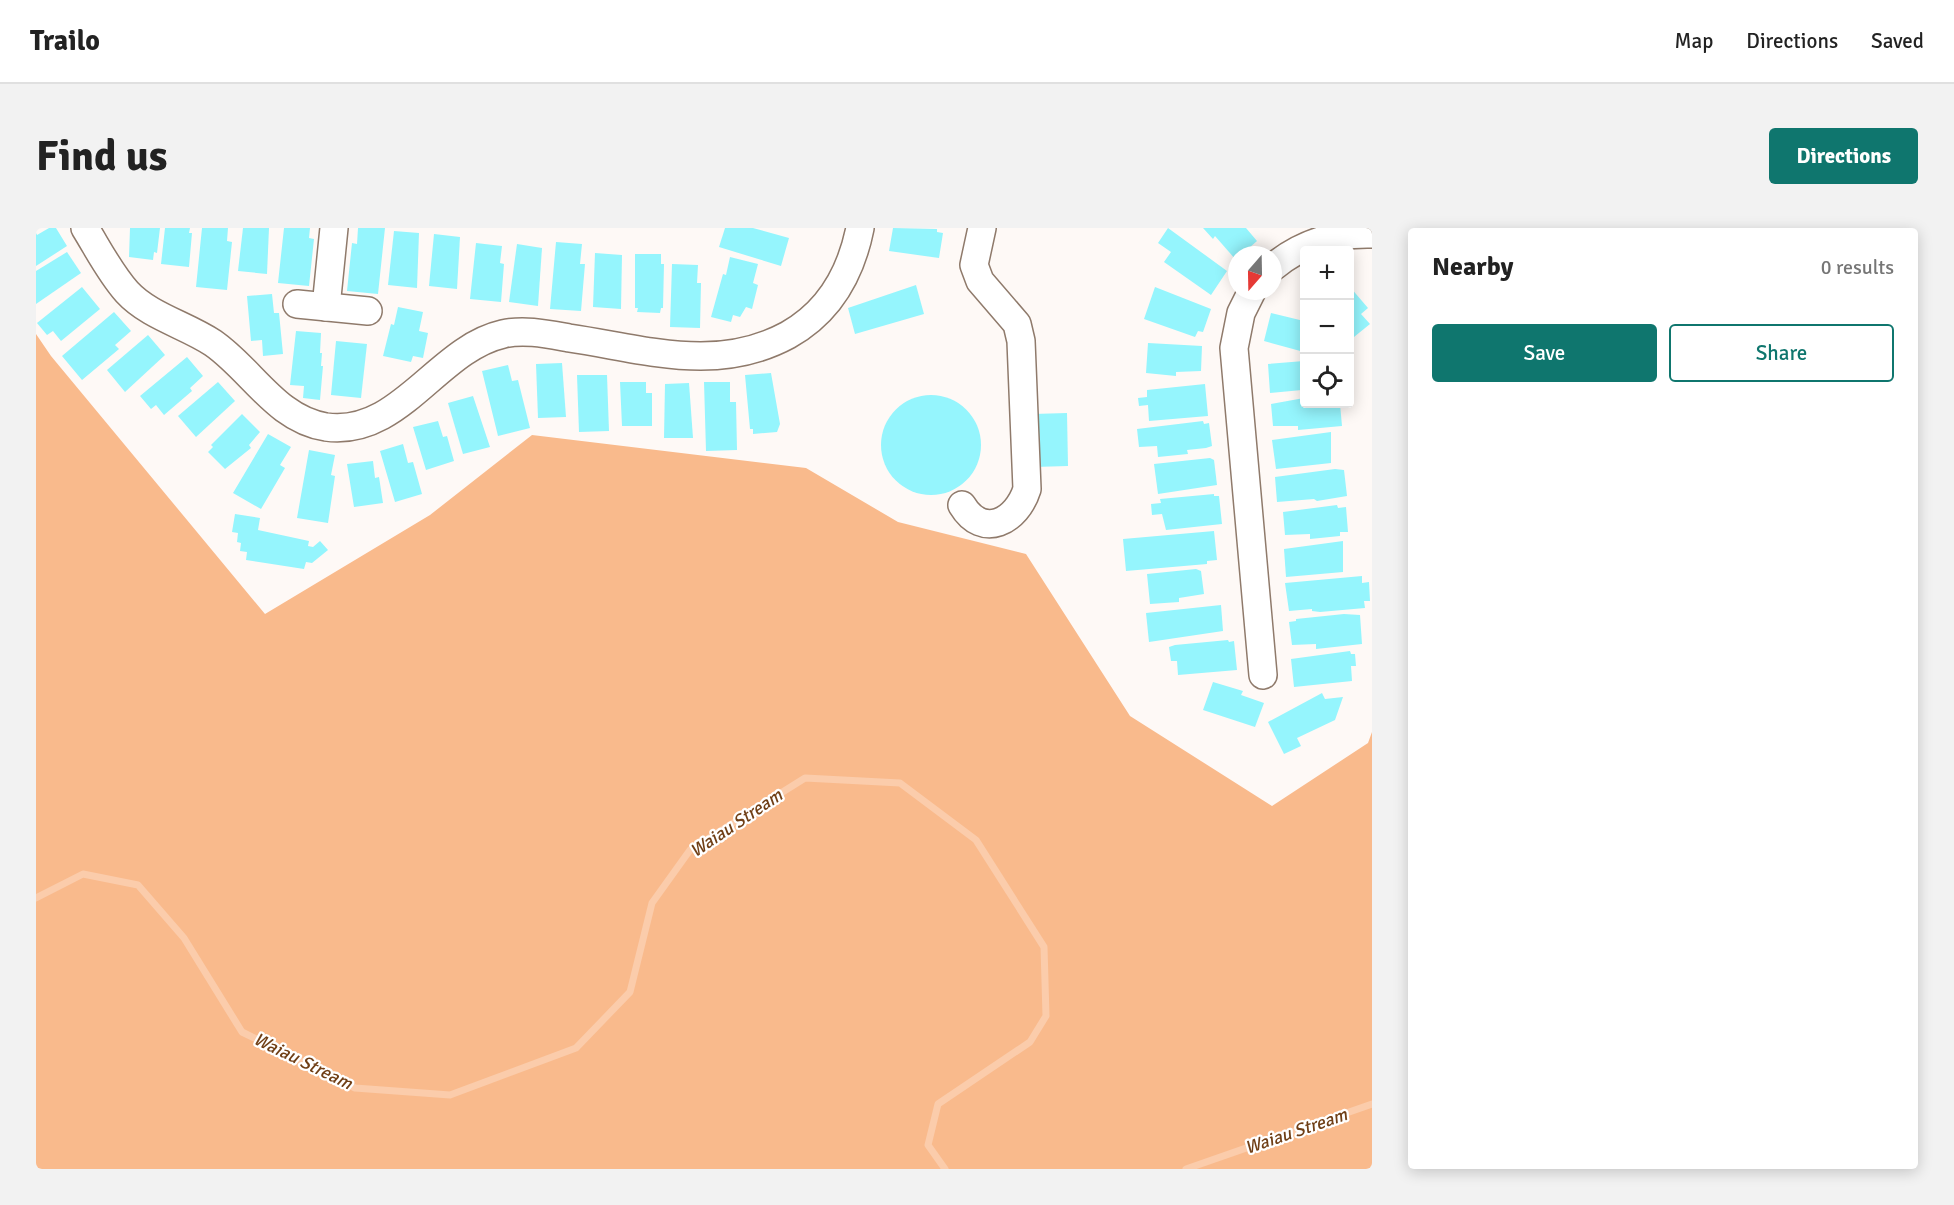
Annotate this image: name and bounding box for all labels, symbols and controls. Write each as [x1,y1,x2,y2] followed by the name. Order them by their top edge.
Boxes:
[30,24,100,58] text: Trailo
[1675,28,1713,54] text: Map
[1746,28,1838,54] text: Directions
[1871,28,1924,54] text: Saved
[1769,128,1918,184] button: Directions
[36,131,167,182] text: Find us
[1228,246,1282,300] north arrow
[1300,246,1354,408] map controls
[1300,246,1354,300] button: +
[1432,251,1513,283] text: Nearby
[1821,255,1894,280] text: 0 results
[1300,300,1354,354] button: −
[1432,324,1657,382] button: Save
[1669,324,1894,382] button: Share
[1300,354,1354,408] button: locate
[686,784,787,862] water label: Waiau Stream
[250,1028,356,1095] water label: Waiau Stream
[1242,1103,1351,1159] water label: Waiau Stream

